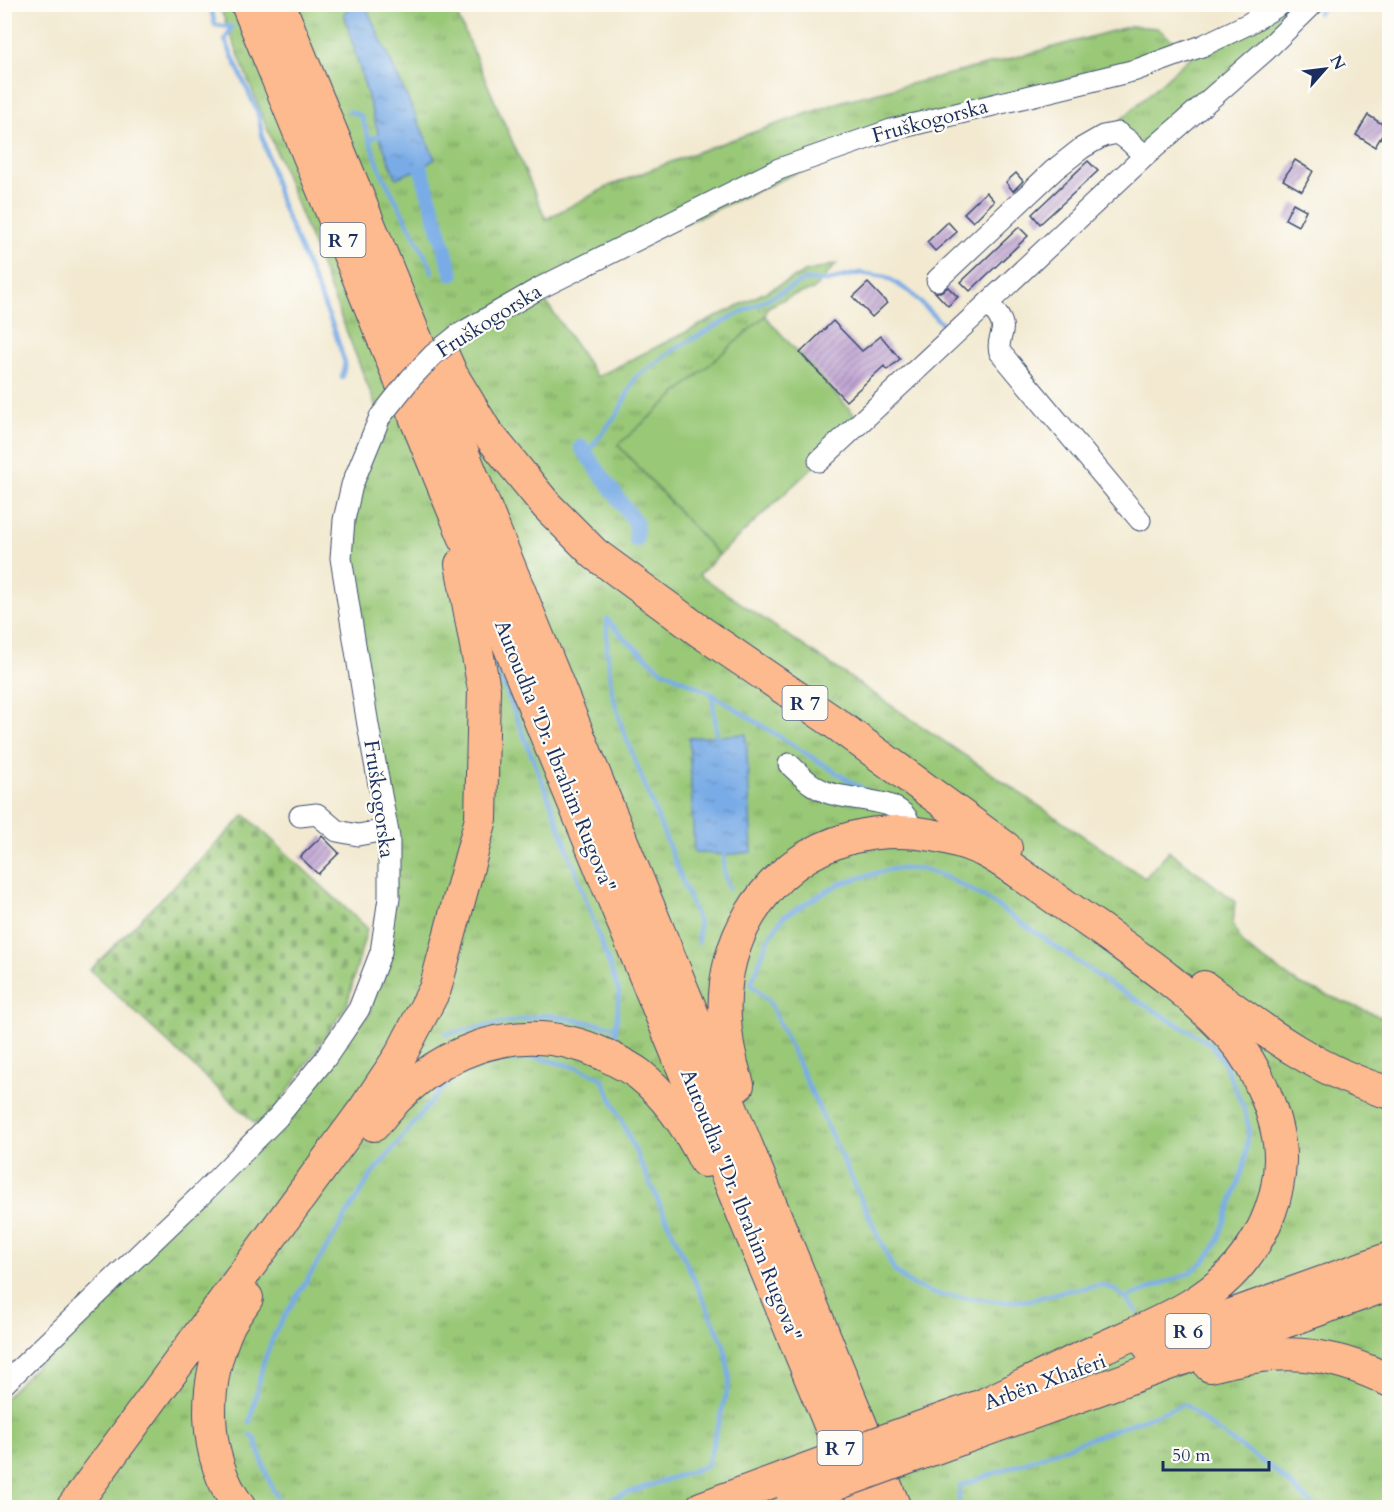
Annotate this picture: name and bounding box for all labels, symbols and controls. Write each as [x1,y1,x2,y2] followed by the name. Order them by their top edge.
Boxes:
[1295,39,1355,99] north arrow
[1324,51,1350,74] text: N
[869,92,991,150] street label: Fruškogorska
[320,223,366,257] road number: R 7
[431,277,547,365] street label: Fruškogorska
[487,616,623,896] street label: Autoudha "Dr. Ibrahim Rugova"
[782,686,828,720] road number: R 7
[356,738,402,860] street label: Fruškogorska
[673,1065,809,1345] street label: Autoudha "Dr. Ibrahim Rugova"
[1166,1314,1210,1348] road number: R 6
[980,1347,1110,1417] street label: Arbën Xhaferi
[818,1431,862,1465] road number: R 7
[1163,1434,1270,1472] scale bar
[1172,1443,1211,1468] text: 50 m

